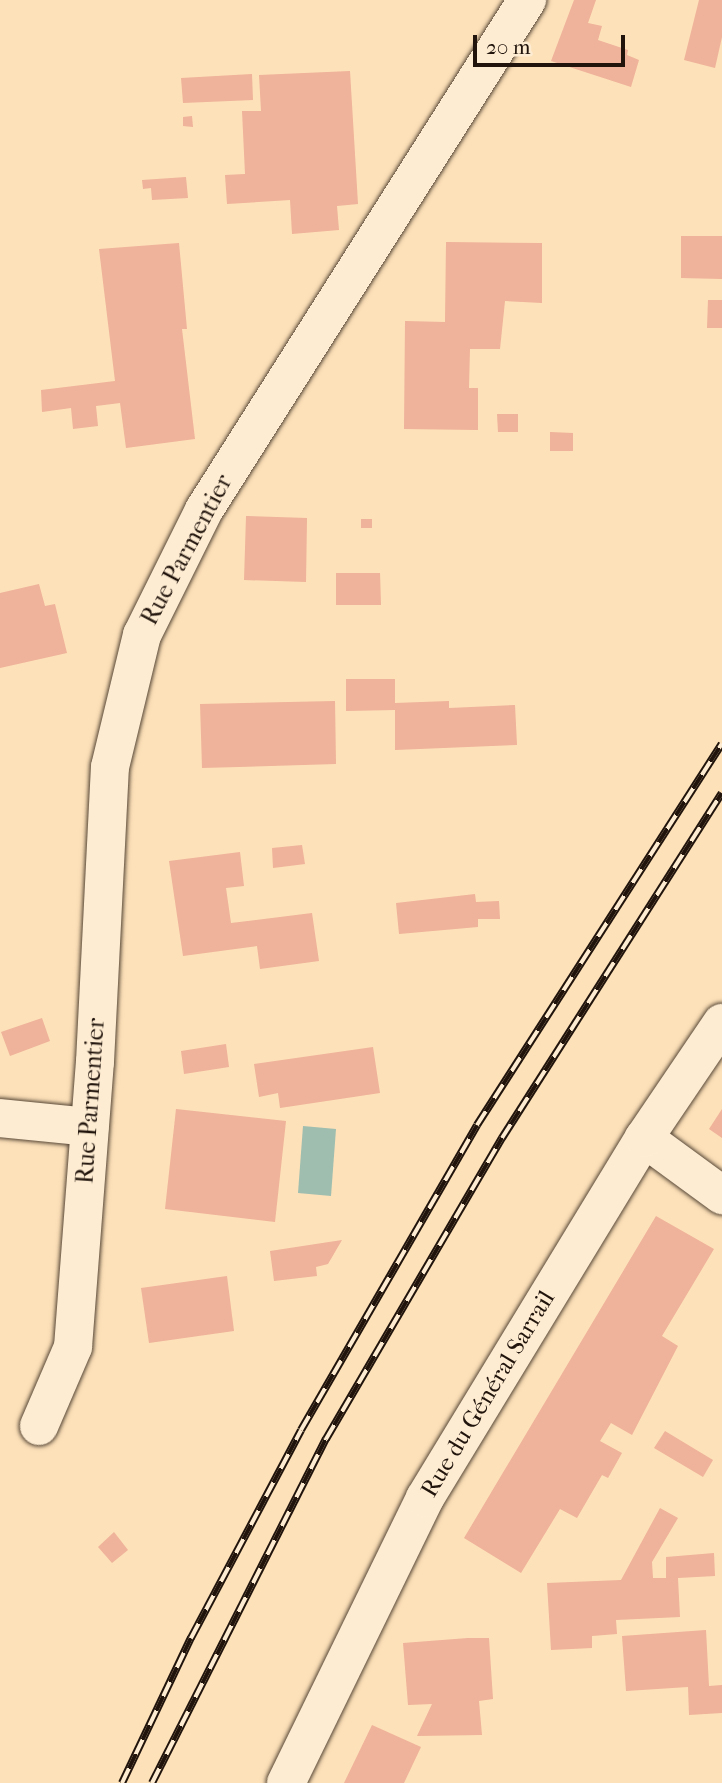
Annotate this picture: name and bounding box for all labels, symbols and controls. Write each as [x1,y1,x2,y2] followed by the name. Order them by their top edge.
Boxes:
[477,21,629,65] scale bar
[486,35,530,59] text: 20 m
[135,470,239,630] street label: Rue Parmentier
[71,1017,111,1185] street label: Rue Parmentier
[415,1286,561,1502] street label: Rue du Général Sarrail

